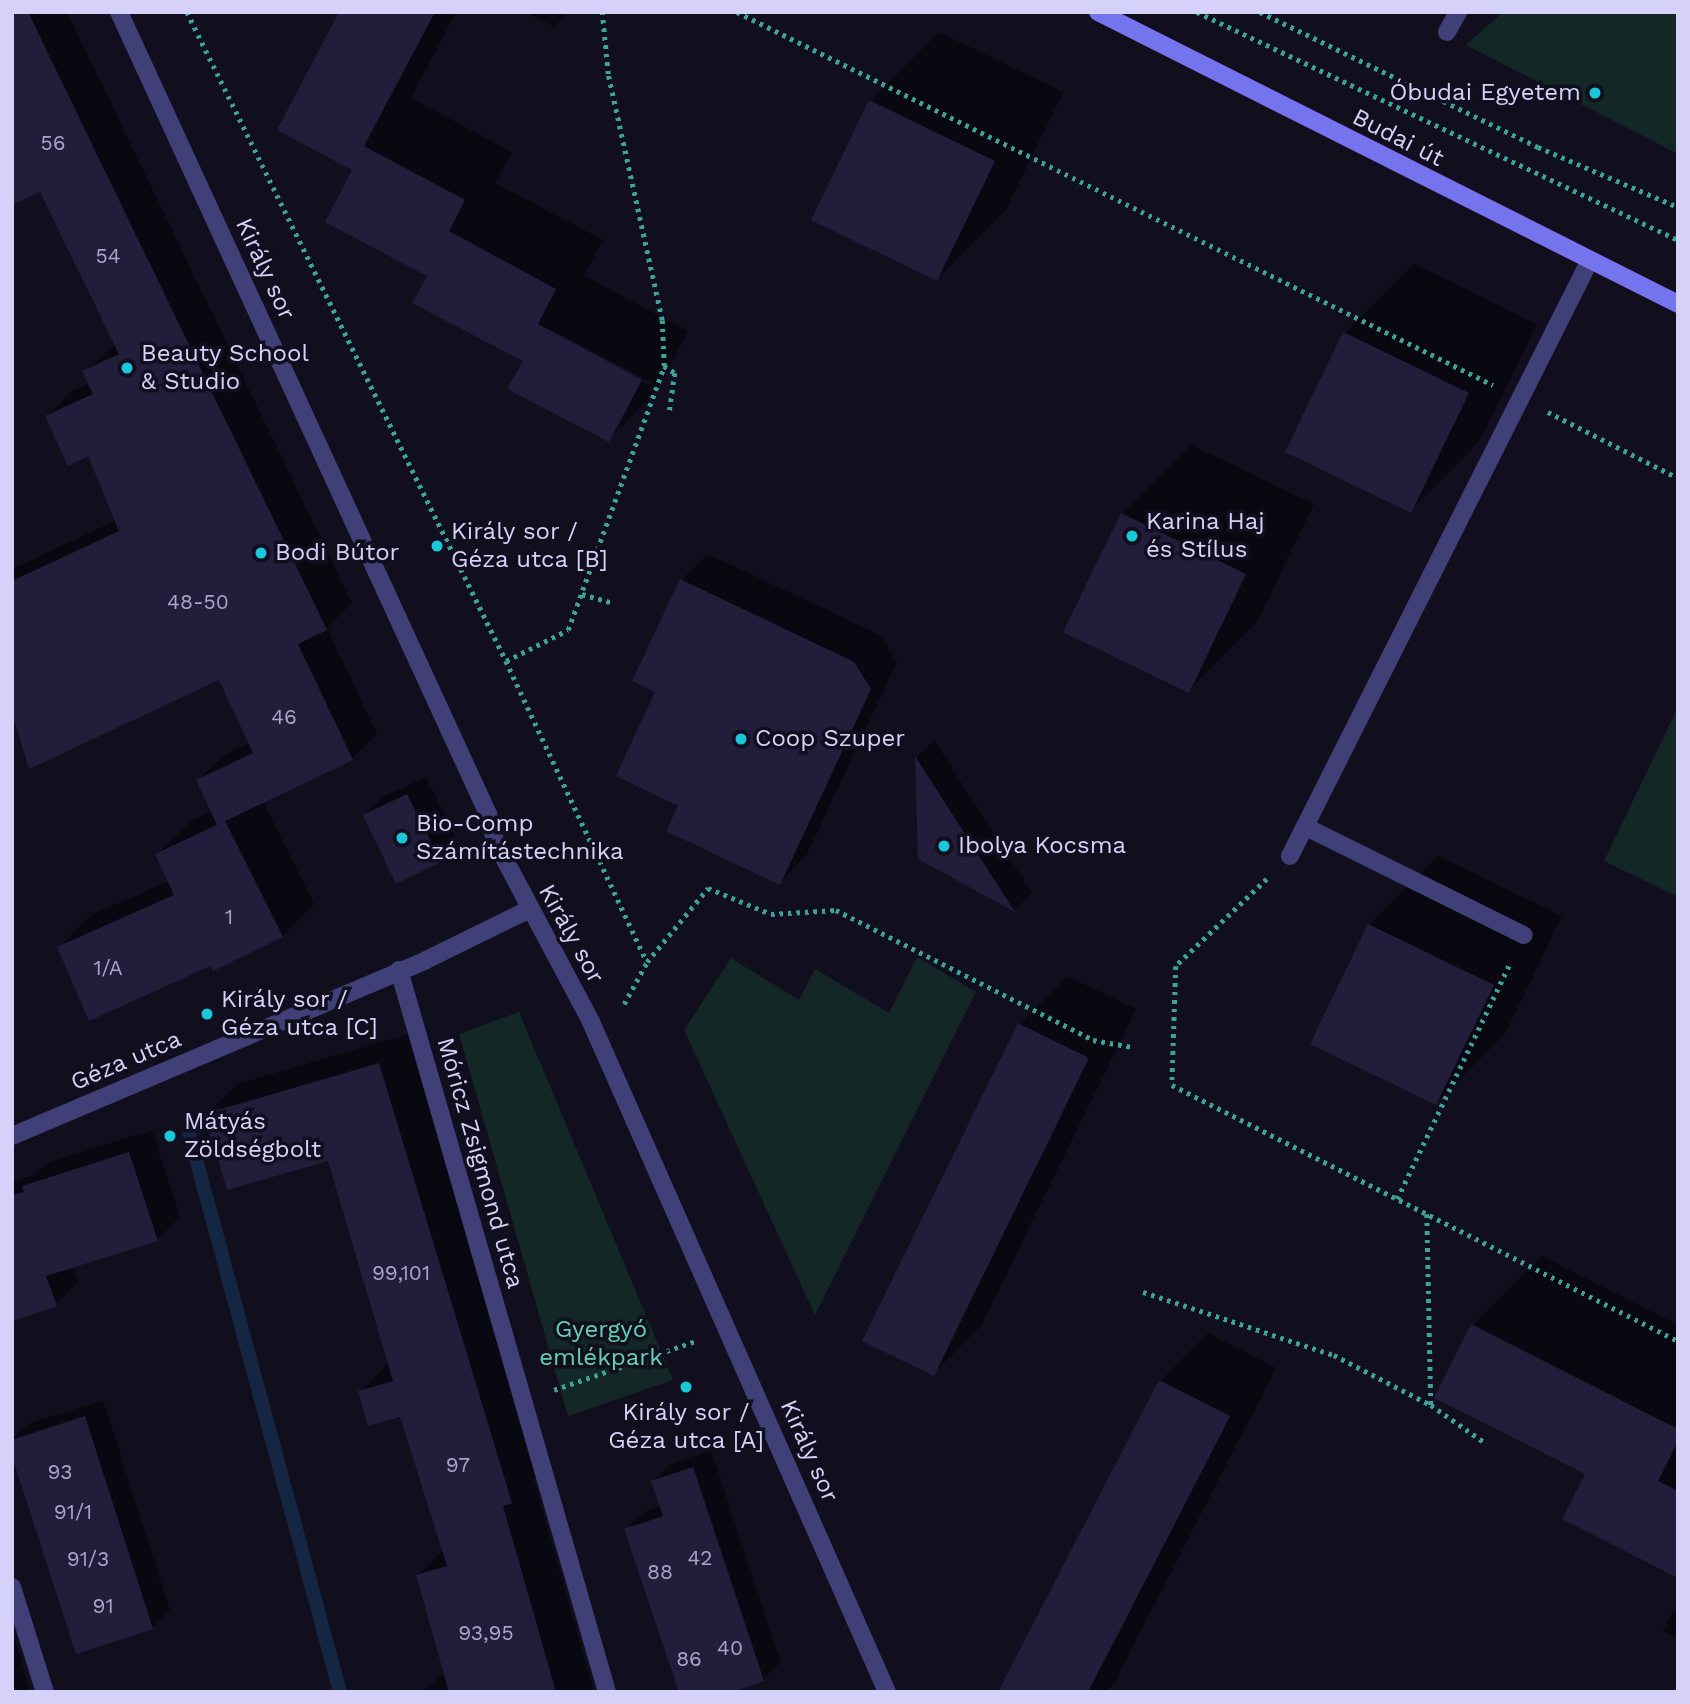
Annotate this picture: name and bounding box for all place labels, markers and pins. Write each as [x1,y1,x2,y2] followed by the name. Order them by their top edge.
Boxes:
[1389,79,1581,107] place label: Óbudai Egyetem
[1587,85,1603,101] marker: Óbudai Egyetem
[141,340,309,396] place label: Beauty School & Studio
[119,360,135,376] marker: Beauty School & Studio
[1146,508,1265,564] place label: Karina Haj és Stílus
[451,518,609,574] place label: Király sor / Géza utca [B]
[1124,528,1140,544] marker: Karina Haj és Stílus
[429,538,445,554] marker: Király sor / Géza utca [B]
[275,539,399,567] place label: Bodi Bútor
[253,545,269,561] marker: Bodi Bútor
[755,725,905,753] place label: Coop Szuper
[733,731,749,747] marker: Coop Szuper
[416,810,624,866] place label: Bio-Comp Számítástechnika
[394,830,410,846] marker: Bio-Comp Számítástechnika
[958,832,1127,860] place label: Ibolya Kocsma
[936,838,952,854] marker: Ibolya Kocsma
[221,986,379,1042] place label: Király sor / Géza utca [C]
[199,1006,215,1022] marker: Király sor / Géza utca [C]
[184,1108,321,1164] place label: Mátyás Zöldségbolt
[162,1128,178,1144] marker: Mátyás Zöldségbolt
[678,1379,694,1395] marker: Király sor / Géza utca [A]
[608,1399,764,1455] place label: Király sor / Géza utca [A]

